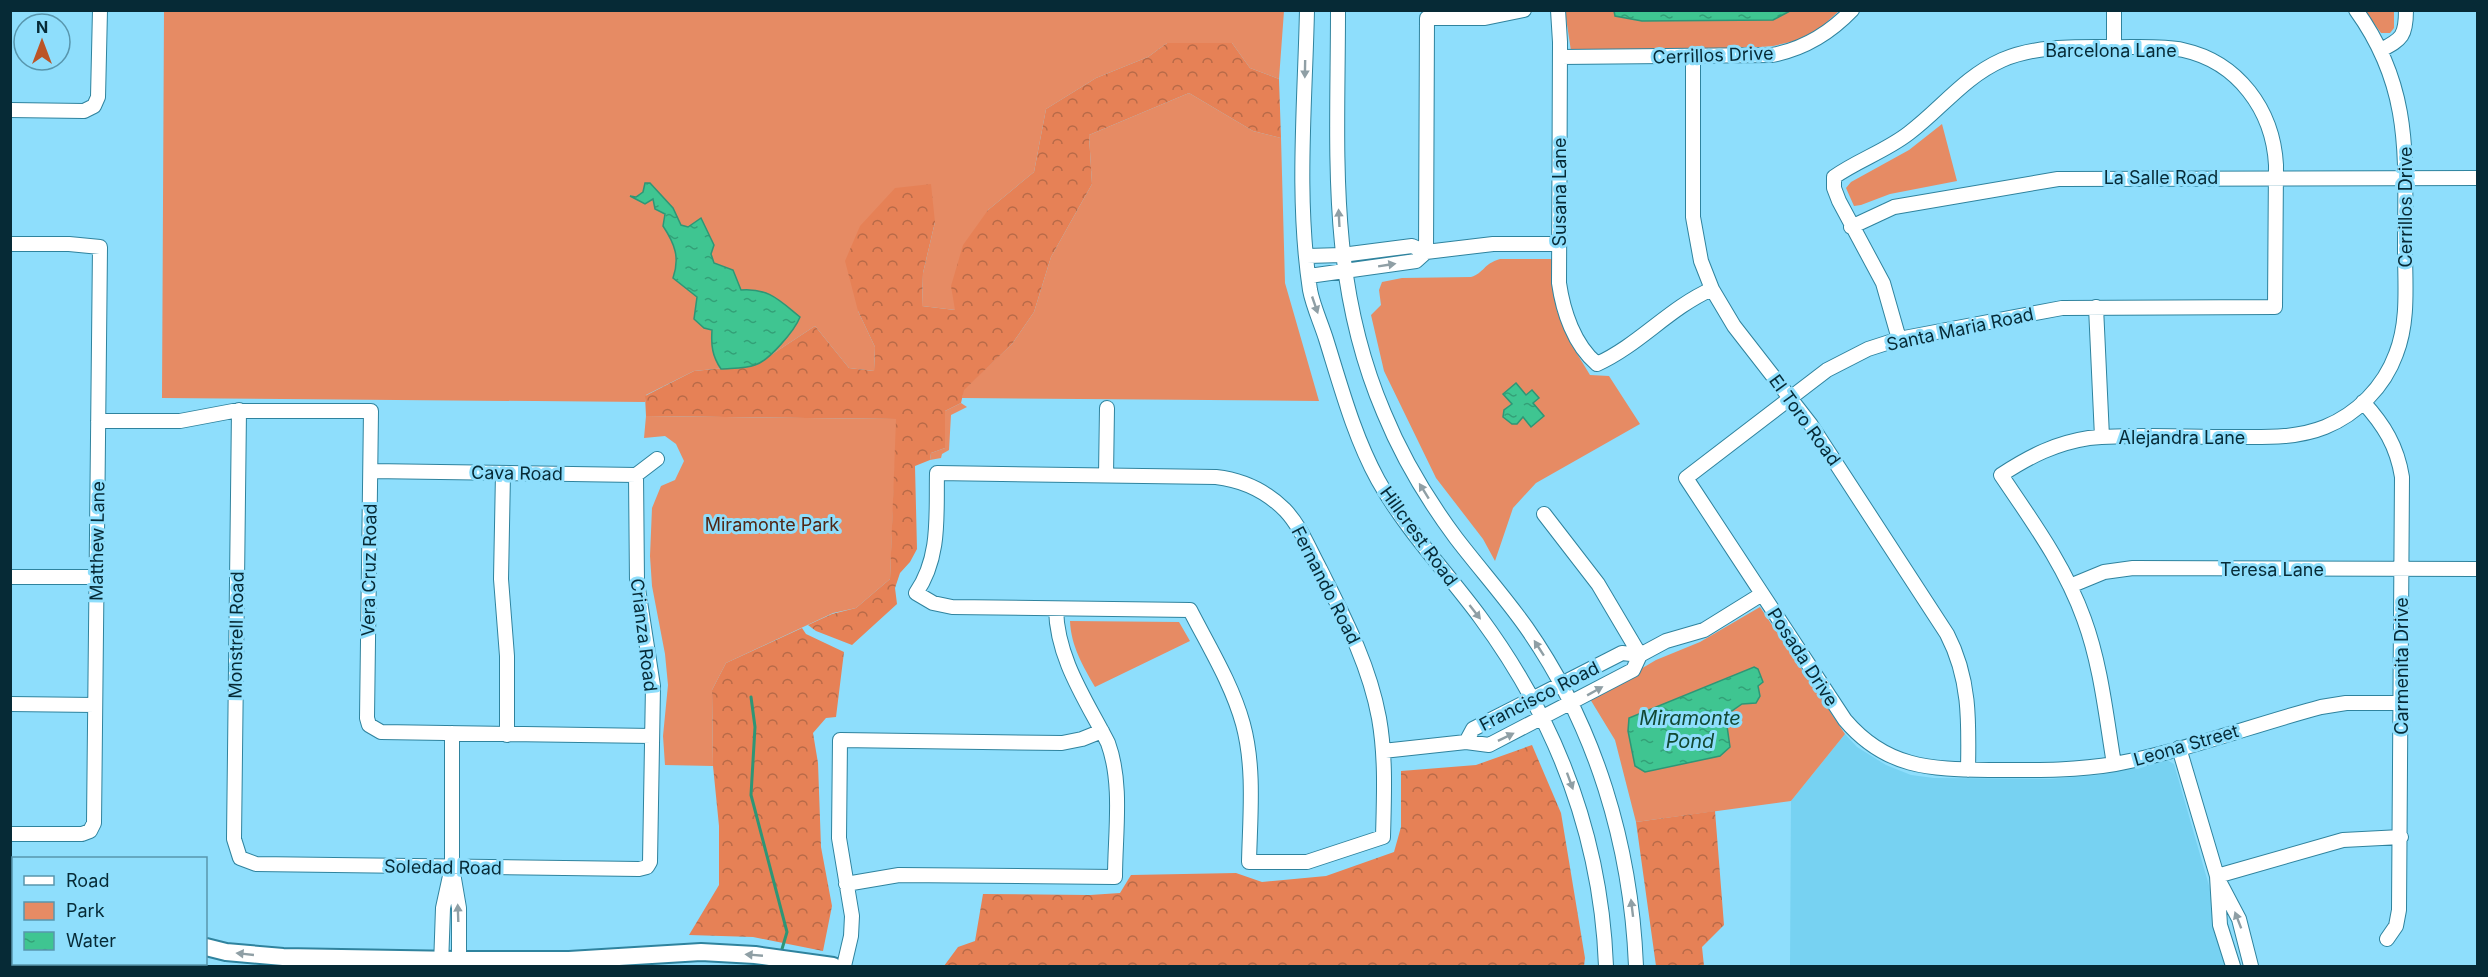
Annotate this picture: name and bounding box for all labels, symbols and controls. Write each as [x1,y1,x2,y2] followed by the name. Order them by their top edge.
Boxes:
[12,12,72,72] north arrow
[36,17,48,37] text: N
[2045,40,2177,61] street label: Barcelona Lane
[1652,42,1774,68] street label: Cerrillos Drive
[1301,59,1310,78] one-way arrow
[1549,137,1570,247] street label: Susana Lane
[2395,147,2416,267] street label: Cerrillos Drive
[2104,167,2218,188] street label: La Salle Road
[1334,209,1343,228] one-way arrow
[1378,261,1397,270] one-way arrow
[1310,296,1320,314] one-way arrow
[1885,303,2035,355] street label: Santa Maria Road
[1765,371,1845,469] street label: El Toro Road
[2119,427,2245,448] street label: Alejandra Lane
[471,462,563,484] street label: Cava Road
[85,481,109,601] street label: Matthew Lane
[1376,482,1462,590] street label: Hillcrest Road
[1418,483,1429,499] one-way arrow
[357,503,381,637] street label: Vera Cruz Road
[705,514,839,535] park label: Miramonte Park
[1287,523,1365,647] street label: Fernando Road
[2220,559,2324,580] street label: Teresa Lane
[224,571,248,699] street label: Monstrell Road
[627,577,661,693] street label: Crianza Road
[2391,597,2412,735] street label: Carmenita Drive
[1469,604,1481,619] one-way arrow
[1764,604,1842,710] street label: Posada Drive
[1534,640,1545,656] one-way arrow
[1476,657,1602,735] street label: Francisco Road
[1587,686,1604,696] one-way arrow
[1639,706,1741,753] water label: Miramonte Pond
[2131,720,2241,770] street label: Leona Street
[1498,733,1515,742] one-way arrow
[1566,772,1576,790] one-way arrow
[384,855,502,879] street label: Soledad Road
[12,857,207,965] legend
[66,870,109,891] text: Road
[1627,899,1637,918] one-way arrow
[66,900,105,921] text: Park
[454,904,463,923] one-way arrow
[2233,911,2242,929] one-way arrow
[66,930,116,951] text: Water
[235,949,254,959] one-way arrow
[745,950,764,960] one-way arrow

